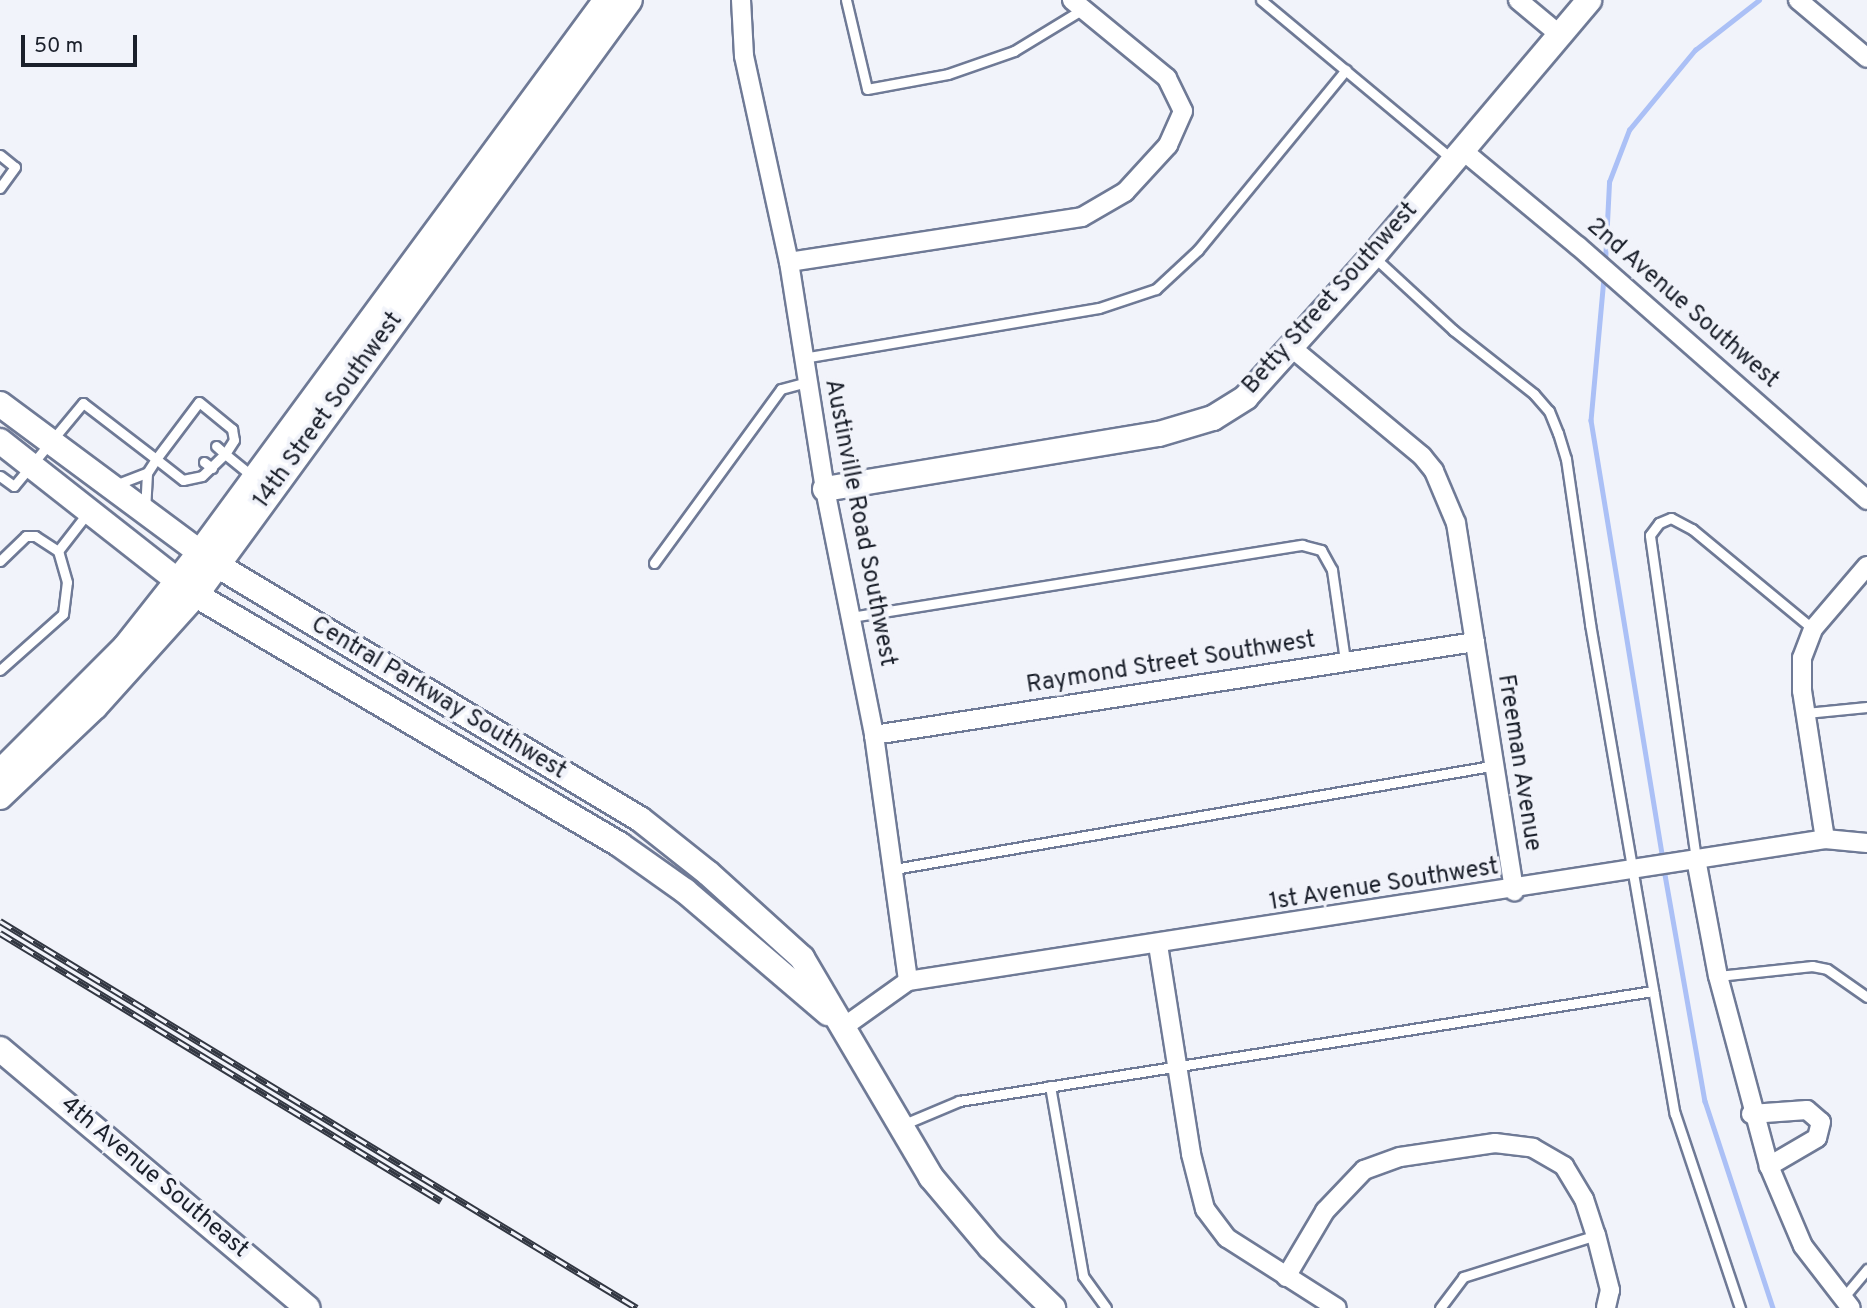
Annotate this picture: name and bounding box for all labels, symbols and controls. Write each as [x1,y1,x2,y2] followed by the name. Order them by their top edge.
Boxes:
[24,21,140,65] scale bar
[34,33,83,60] text: 50 m
[1237,197,1425,401] street label: Betty Street Southwest
[1580,212,1784,396] street label: 2nd Avenue Southwest
[248,307,410,515] street label: 14th Street Southwest
[817,377,901,669] street label: Austinville Road Southwest
[305,611,571,787] street label: Central Parkway Southwest
[1024,627,1318,701] street label: Raymond Street Southwest
[1490,672,1546,854] street label: Freeman Avenue
[1267,854,1501,918] street label: 1st Avenue Southwest
[54,1091,254,1265] street label: 4th Avenue Southeast

